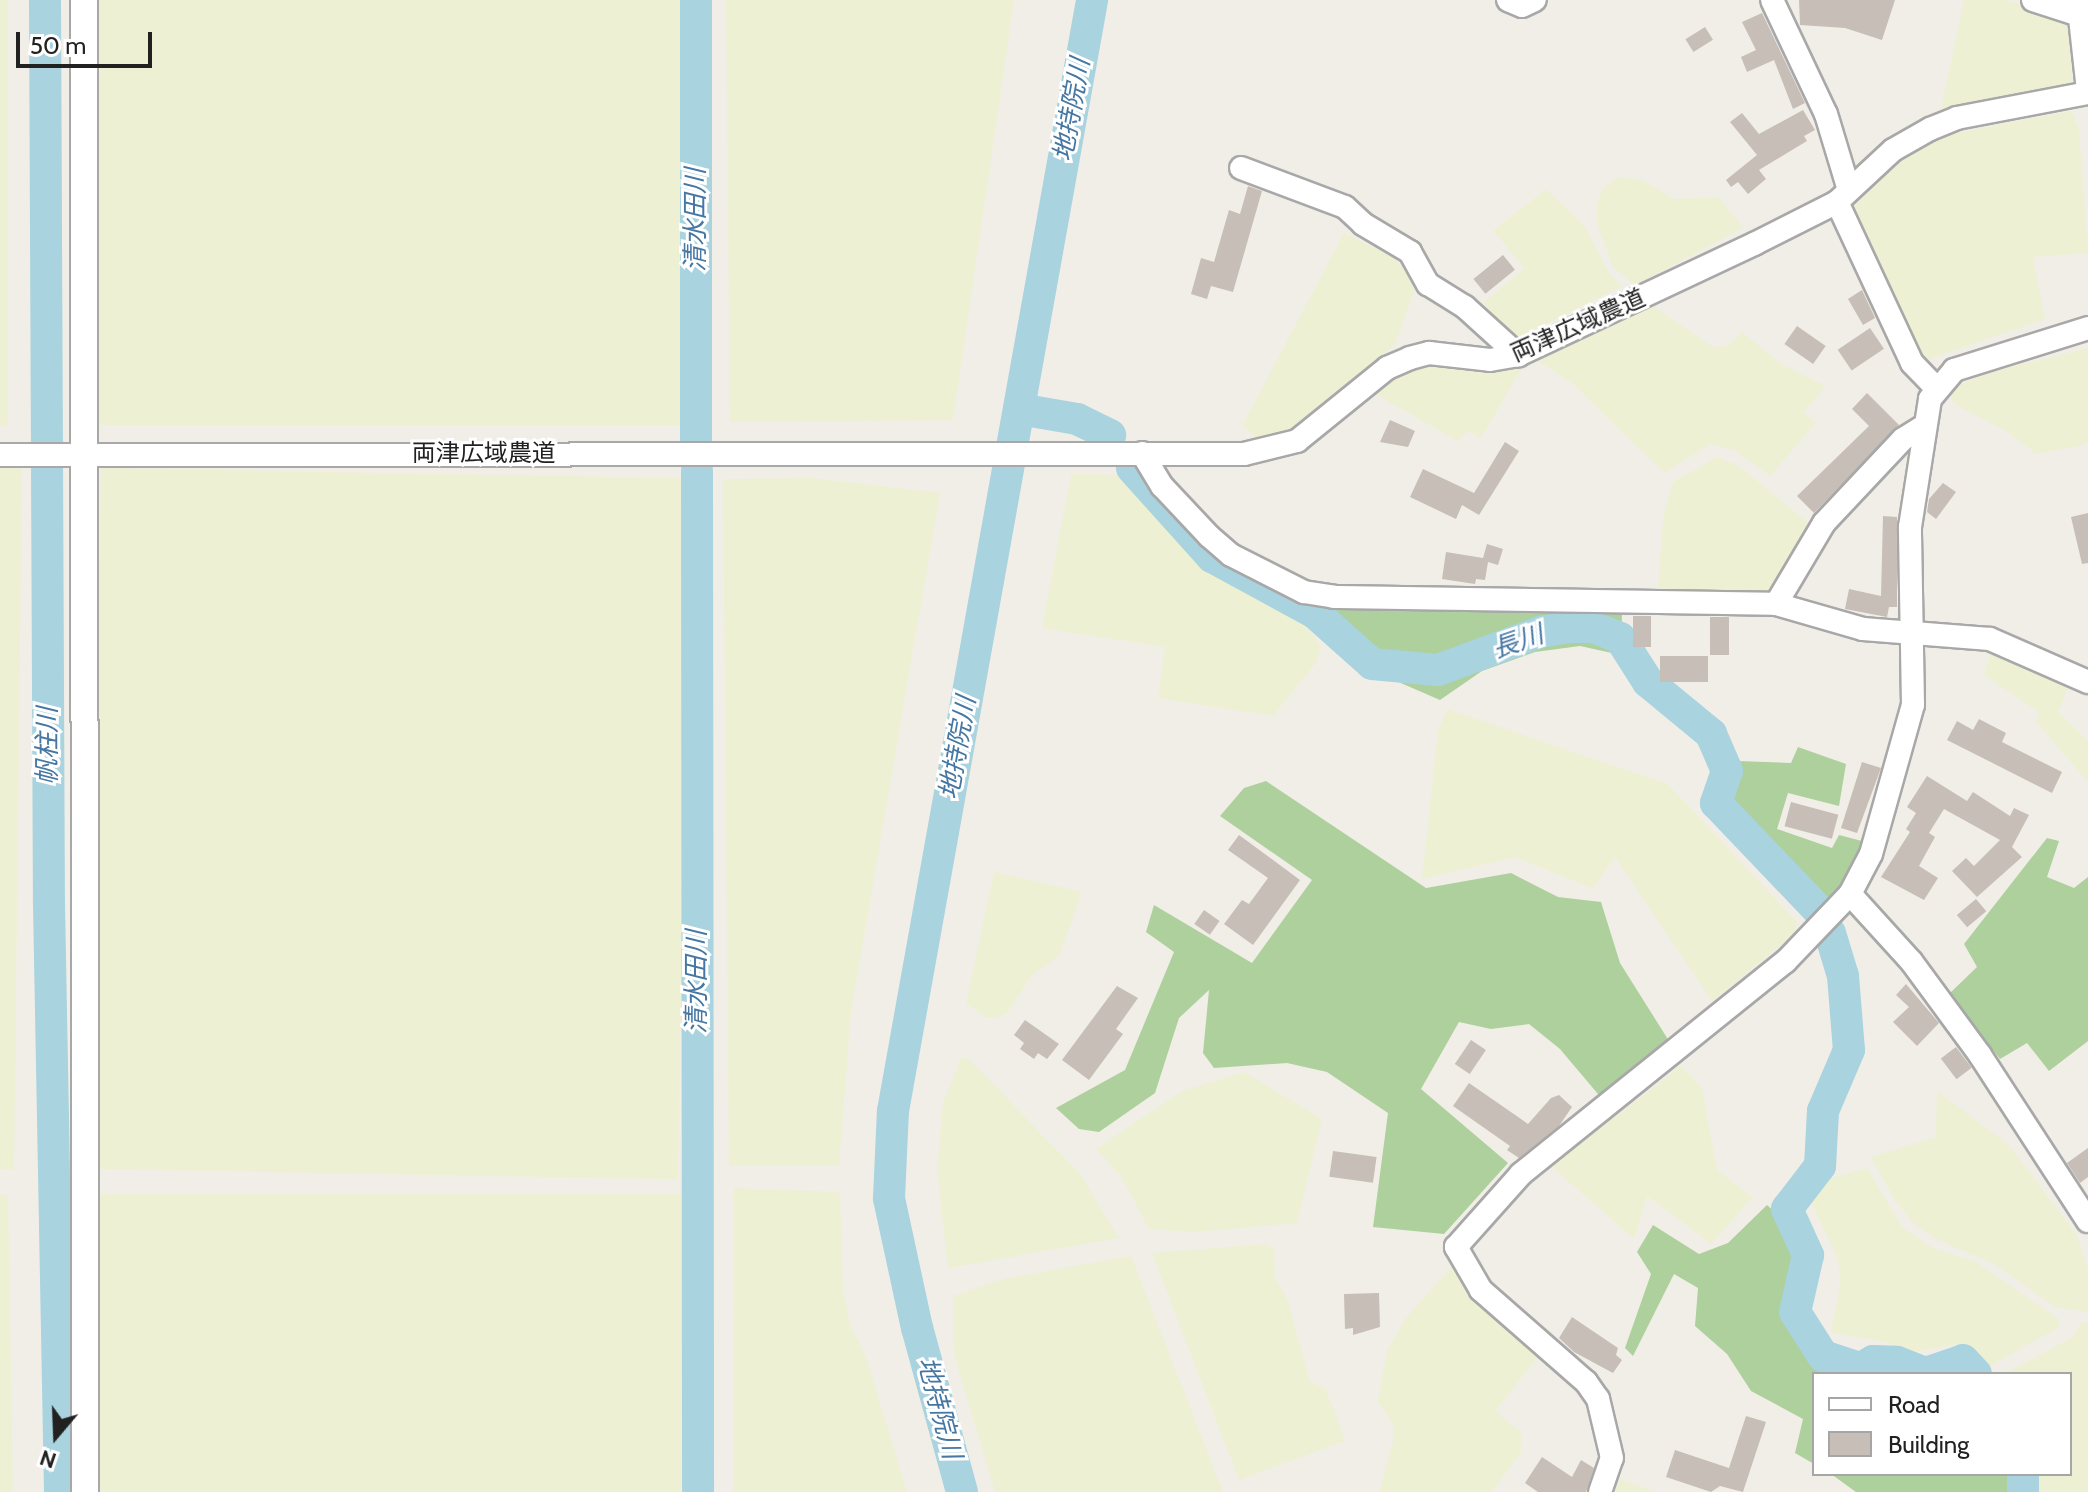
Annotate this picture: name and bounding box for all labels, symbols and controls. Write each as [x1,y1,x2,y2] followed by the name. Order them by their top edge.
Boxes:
[20,16,156,66] scale bar
[30,31,86,60] text: 50 m
[1048,56,1096,164] water label: 地持院川
[680,168,712,272] water label: 清水田川
[1506,283,1650,367] street label: 両津広域農道
[412,439,556,467] street label: 両津広域農道
[1488,619,1548,665] water label: 長川
[934,694,982,802] water label: 地持院川
[32,707,64,785] water label: 帆柱川
[681,930,713,1034] water label: 清水田川
[910,1354,968,1462] water label: 地持院川
[1812,1372,2072,1476] legend
[1888,1390,1940,1419] text: Road
[16,1396,96,1476] north arrow
[1888,1430,1969,1459] text: Building
[36,1444,60,1474] text: N

